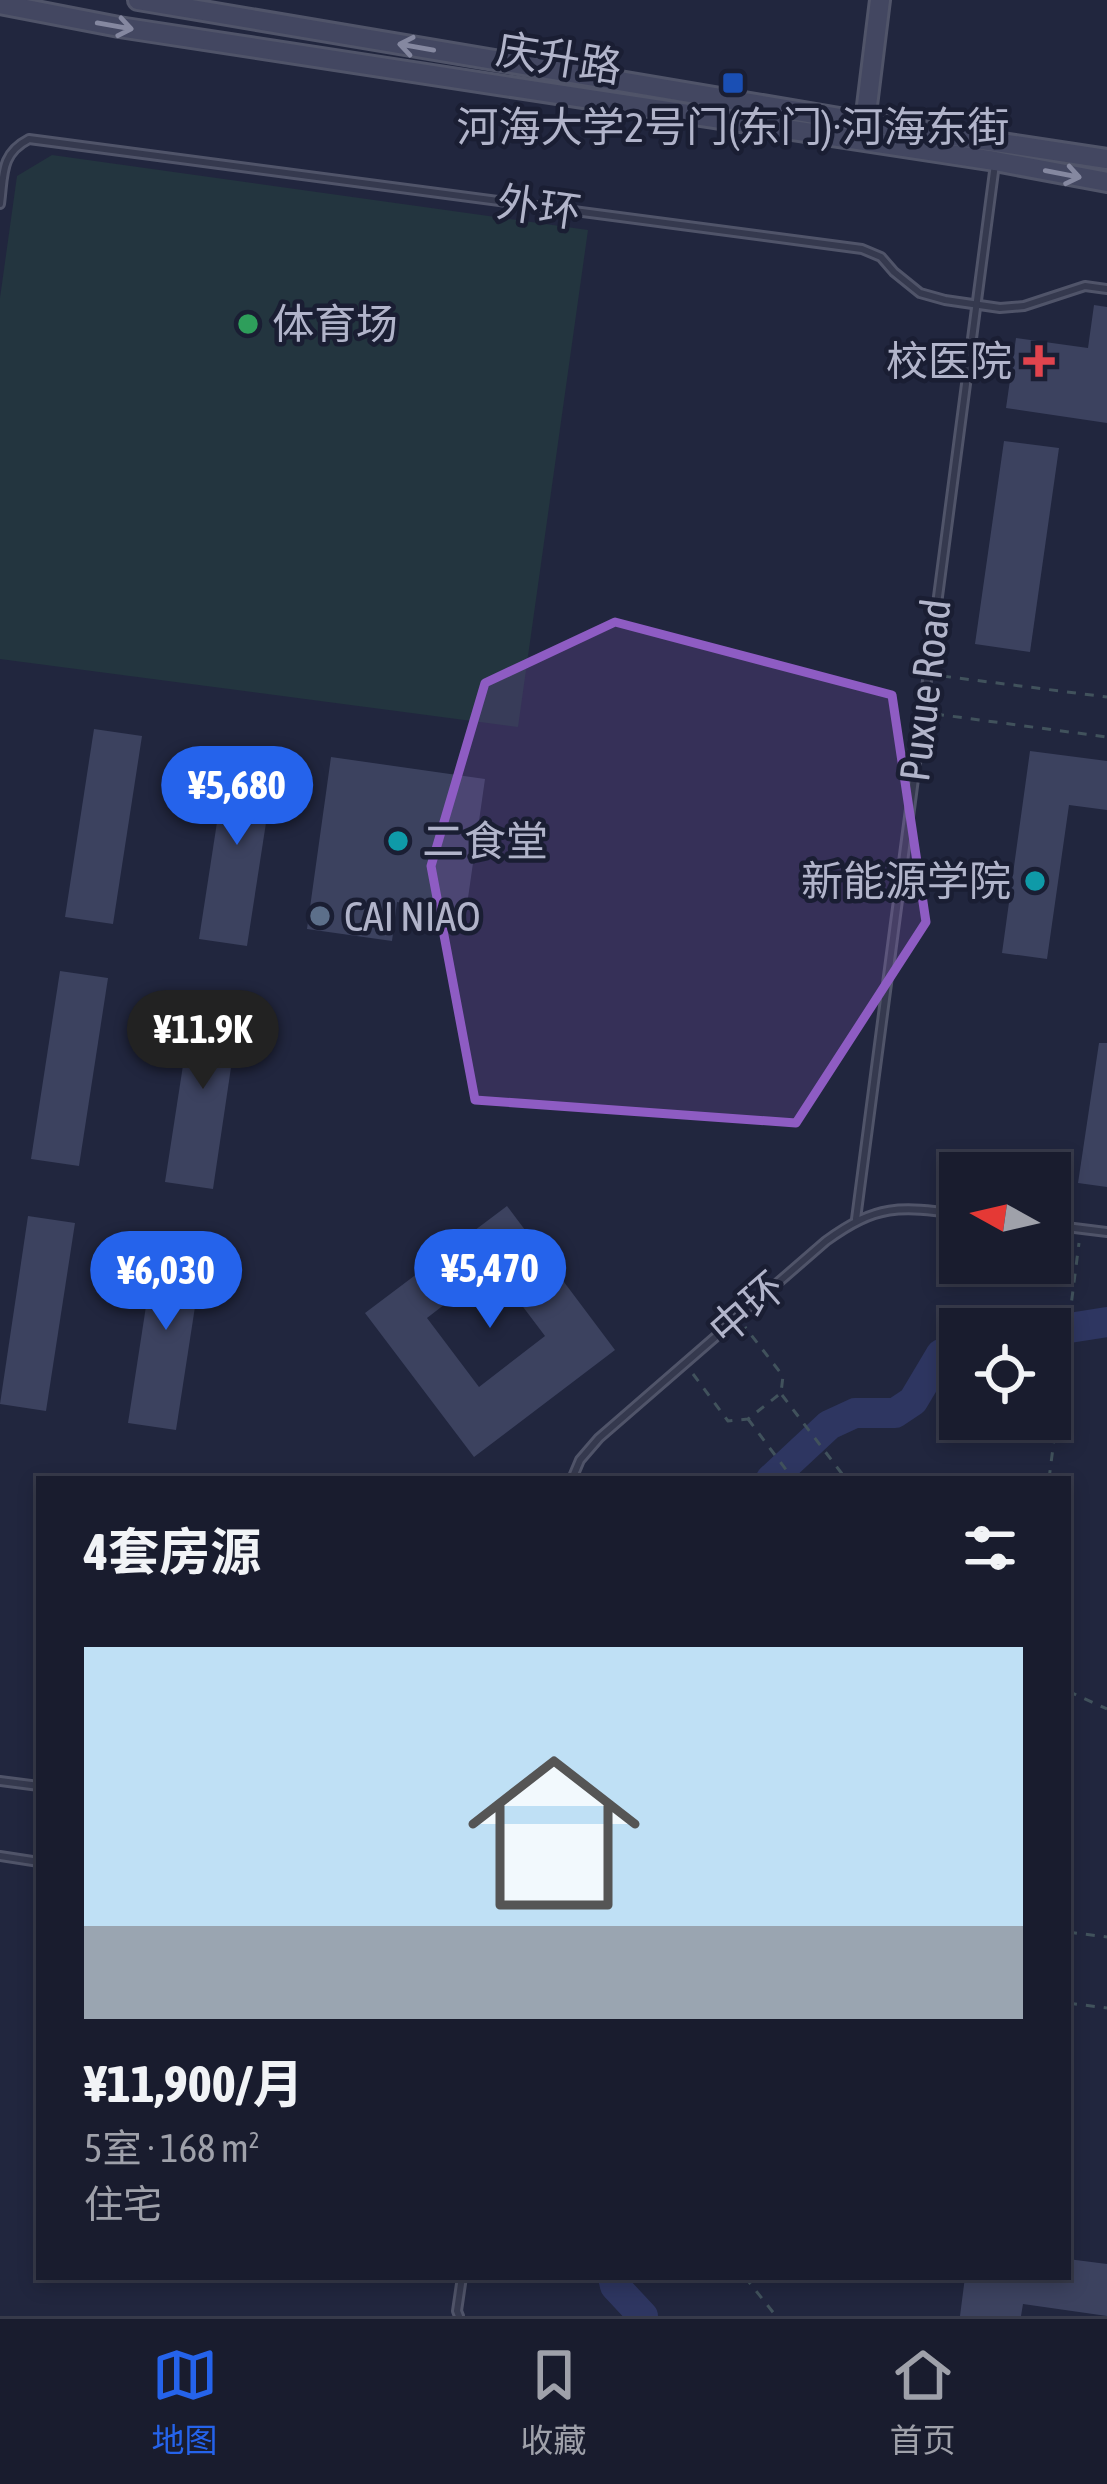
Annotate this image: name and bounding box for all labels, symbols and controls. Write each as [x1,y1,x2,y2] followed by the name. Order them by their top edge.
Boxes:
[94,16,133,38] one-way arrow
[493,24,625,92] street label: 庆升路
[398,34,437,57] one-way arrow
[720,70,746,96] marker: 河海大学2号门(东门)·河海东街
[457,103,1009,151] place label: 河海大学2号门(东门)·河海东街
[1042,163,1081,186] one-way arrow
[494,177,584,237] street label: 外环
[272,300,398,348] place label: 体育场
[235,311,261,337] marker: 体育场
[886,337,1012,385] place label: 校医院
[1023,345,1055,377] marker: 校医院
[890,596,960,784] street label: Puxue Road
[139,746,335,848] pin: ¥5,680
[188,763,286,807] text: ¥5,680
[422,817,548,865] place label: 二食堂
[385,828,411,854] marker: 二食堂
[801,857,1011,905] place label: 新能源学院
[1022,868,1048,894] marker: 新能源学院
[344,892,481,940] place label: CAI NIAO
[307,903,333,929] marker: CAI NIAO
[105,990,301,1092] pin: ¥11.9K
[154,1007,252,1051] text: ¥11.9K
[939,1152,1071,1284] north arrow
[939,1152,1071,1440] map controls
[392,1229,588,1331] pin: ¥5,470
[68,1231,264,1333] pin: ¥6,030
[441,1246,539,1290] text: ¥5,470
[117,1248,215,1292] text: ¥6,030
[700,1262,794,1354] street label: 中环
[939,1308,1071,1440] button: locate
[957,1515,1023,1581] icon: filters
[84,1522,261,1581] text: 4套房源
[446,1725,662,1941] icon: home
[84,2054,304,2113] text: ¥11,900/月
[84,2126,260,2170] text: 5室 · 168 m²
[84,2182,162,2226] text: 住宅
[152,2342,218,2462] tab: 地图
[521,2342,587,2462] tab: 收藏
[890,2342,956,2462] tab: 首页

